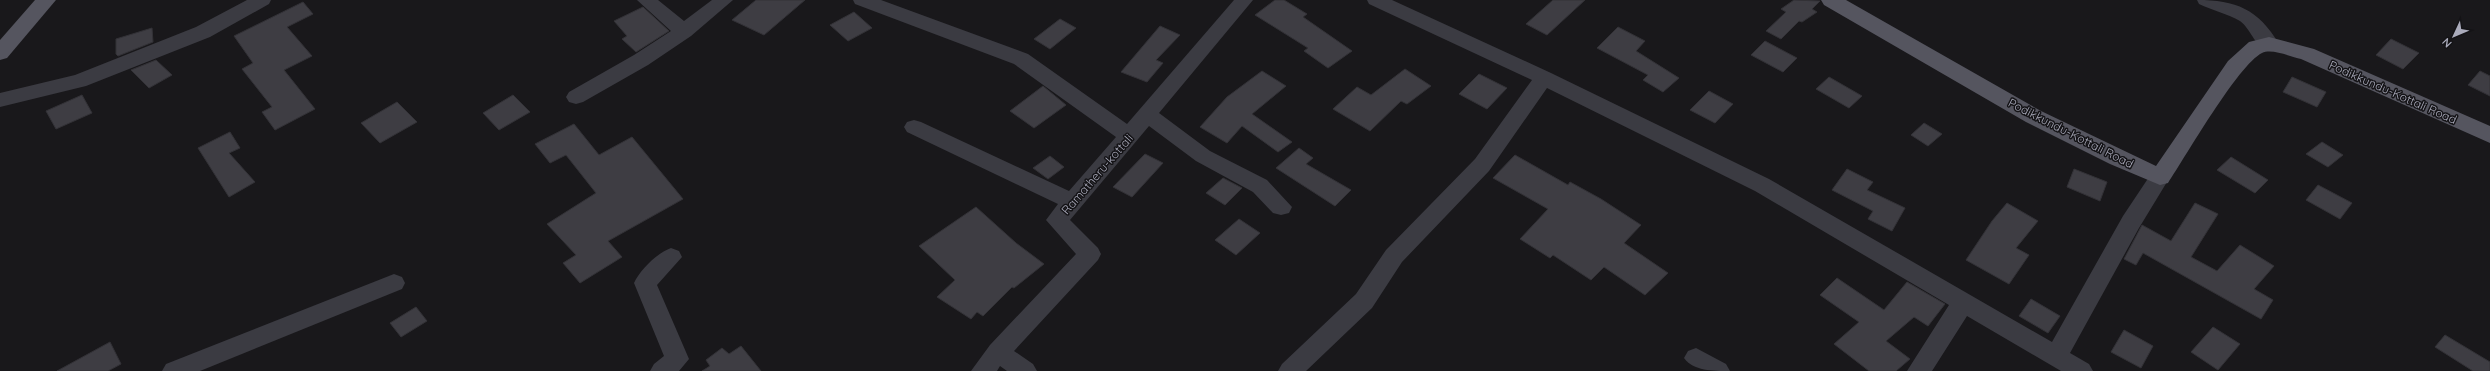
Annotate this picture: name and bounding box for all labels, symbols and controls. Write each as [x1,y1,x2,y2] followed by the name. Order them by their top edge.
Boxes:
[2434,16,2474,56] north arrow
[2439,35,2455,51] text: N
[2327,57,2459,127] street label: Podikkundu-Kottali Road
[2006,95,2136,171] street label: Podikkundu-Kottali Road
[1058,131,1136,217] street label: Ramatheru-kottali

